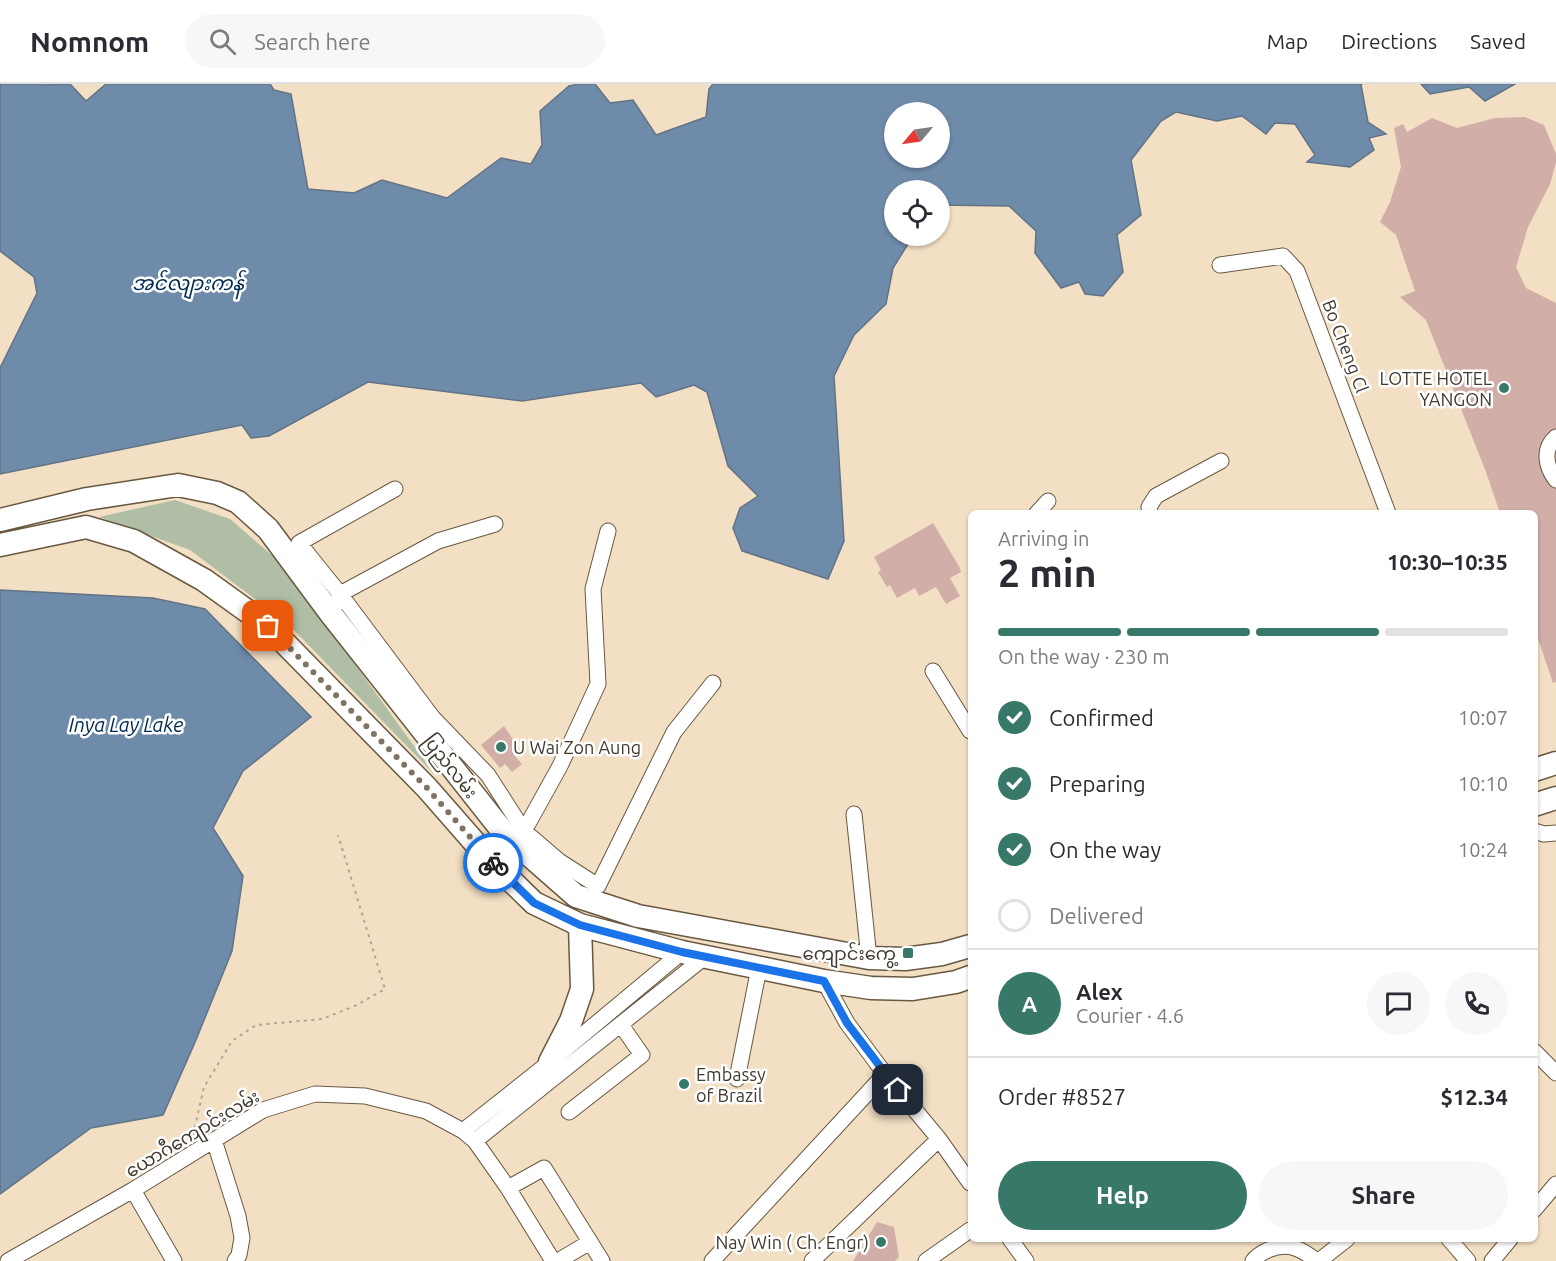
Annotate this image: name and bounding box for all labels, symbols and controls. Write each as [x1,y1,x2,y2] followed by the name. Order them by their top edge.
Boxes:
[185,14,605,68] search box
[206,25,239,58] icon: search
[30,26,149,57] text: Nomnom
[254,29,371,54] text: Search here
[1267,29,1308,53] text: Map
[1341,29,1437,53] text: Directions
[1470,29,1526,53] text: Saved
[884,102,950,168] north arrow
[884,102,950,246] map controls
[884,180,950,246] button: locate
[132,269,247,300] water label: အင်လျားကန်
[1319,297,1373,396] street label: Bo Cheng Cl
[1380,368,1492,409] place label: LOTTE HOTEL YANGON
[1497,381,1511,395] marker: LOTTE HOTEL YANGON
[998,527,1089,550] text: Arriving in
[1387,549,1508,574] text: 10:30–10:35
[998,551,1097,594] text: 2 min
[242,600,293,651] pin
[251,609,284,642] icon: bag
[998,645,1170,668] text: On the way · 230 m
[998,701,1031,734] icon: check
[1049,705,1154,730] text: Confirmed
[1458,706,1508,729] text: 10:07
[69,713,183,736] water label: Inya Lay Lake
[415,729,484,805] street label: ပြည်လမ်း
[513,737,641,757] place label: U Wai Zon Aung
[494,740,508,754] marker: U Wai Zon Aung
[998,767,1031,800] icon: check
[1049,771,1146,796] text: Preparing
[1458,772,1508,795] text: 10:10
[463,833,523,893] courier
[998,833,1031,866] icon: check
[1049,837,1161,862] text: On the way
[1458,838,1508,861] text: 10:24
[477,847,510,880] icon: bike
[1049,903,1144,928] text: Delivered
[803,941,899,969] place label: ကျောင်းကွေ့
[901,946,915,960] marker: ကျောင်းကွေ့
[1367,972,1430,1035] button: chat
[1445,972,1508,1035] button: phone
[1076,979,1123,1004] text: Alex
[1022,991,1037,1016] text: A
[1076,1004,1184,1027] text: Courier · 4.6
[696,1064,766,1105] place label: Embassy of Brazil
[872,1064,923,1115] pin
[881,1073,914,1106] icon: home
[677,1077,691,1091] marker: Embassy of Brazil
[120,1083,266,1186] street label: ယောဂီကျောင်းလမ်း
[998,1084,1126,1109] text: Order #8527
[1441,1084,1508,1109] text: $12.34
[998,1161,1247,1230] button: Help
[1259,1161,1508,1230] button: Share
[715,1232,869,1253] place label: Nay Win ( Ch. Engr)
[874,1235,888,1249] marker: Nay Win ( Ch. Engr)

